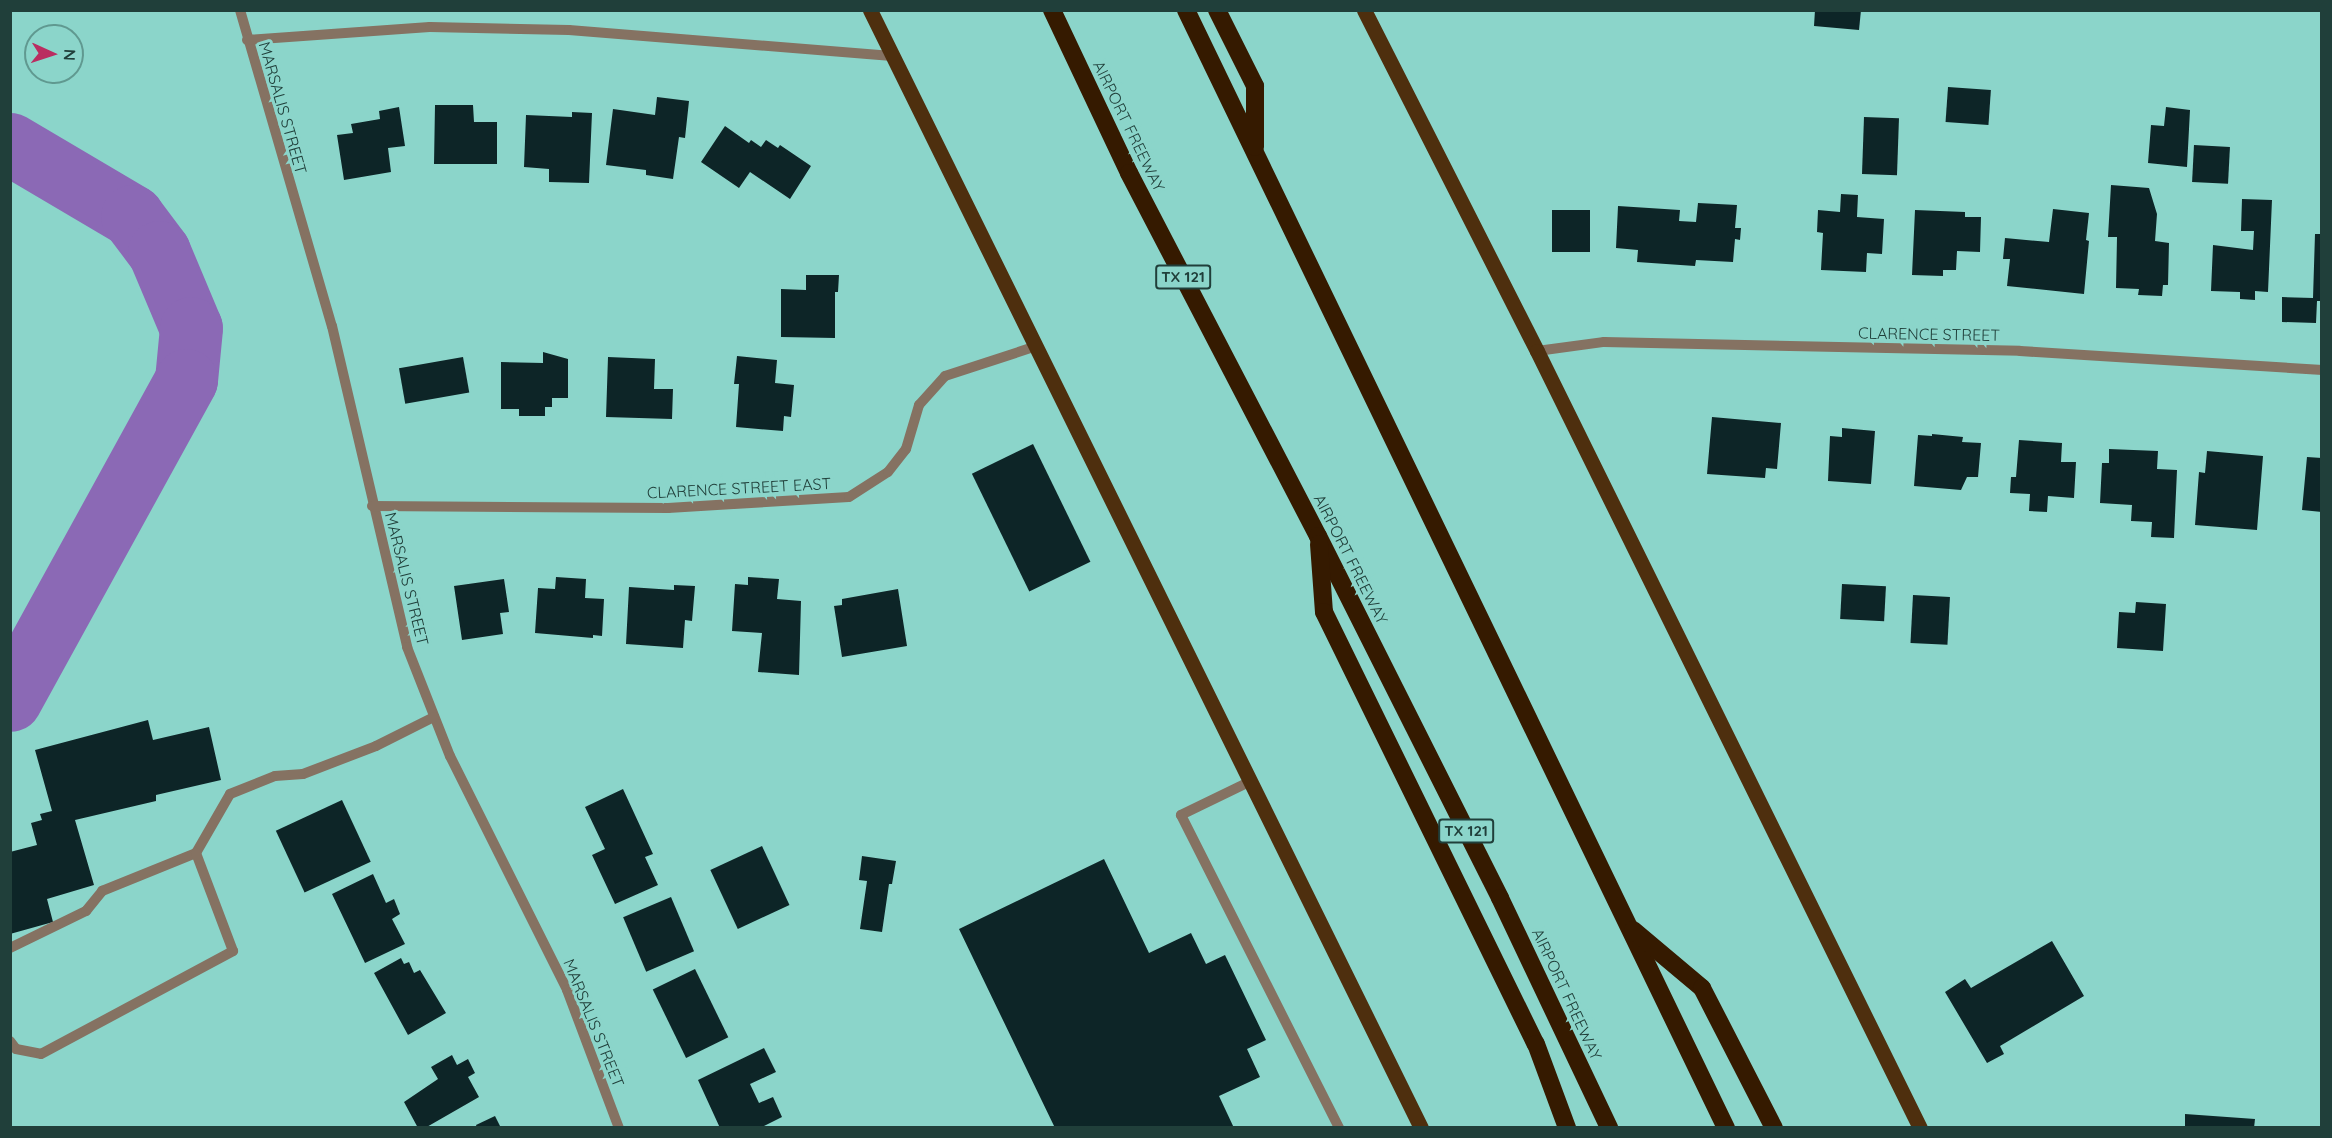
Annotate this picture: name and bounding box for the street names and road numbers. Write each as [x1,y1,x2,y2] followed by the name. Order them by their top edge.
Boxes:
[255,40,311,176] street label: MARSALIS STREET
[1089,58,1169,194] street label: AIRPORT FREEWAY
[1154,265,1212,289] road number: TX 121
[1858,323,2000,345] street label: CLARENCE STREET
[646,474,832,502] street label: CLARENCE STREET EAST
[1310,491,1392,627] street label: AIRPORT FREEWAY
[381,510,433,648] street label: MARSALIS STREET
[1438,819,1494,843] road number: TX 121
[1528,925,1606,1063] street label: AIRPORT FREEWAY
[559,956,629,1090] street label: MARSALIS STREET

